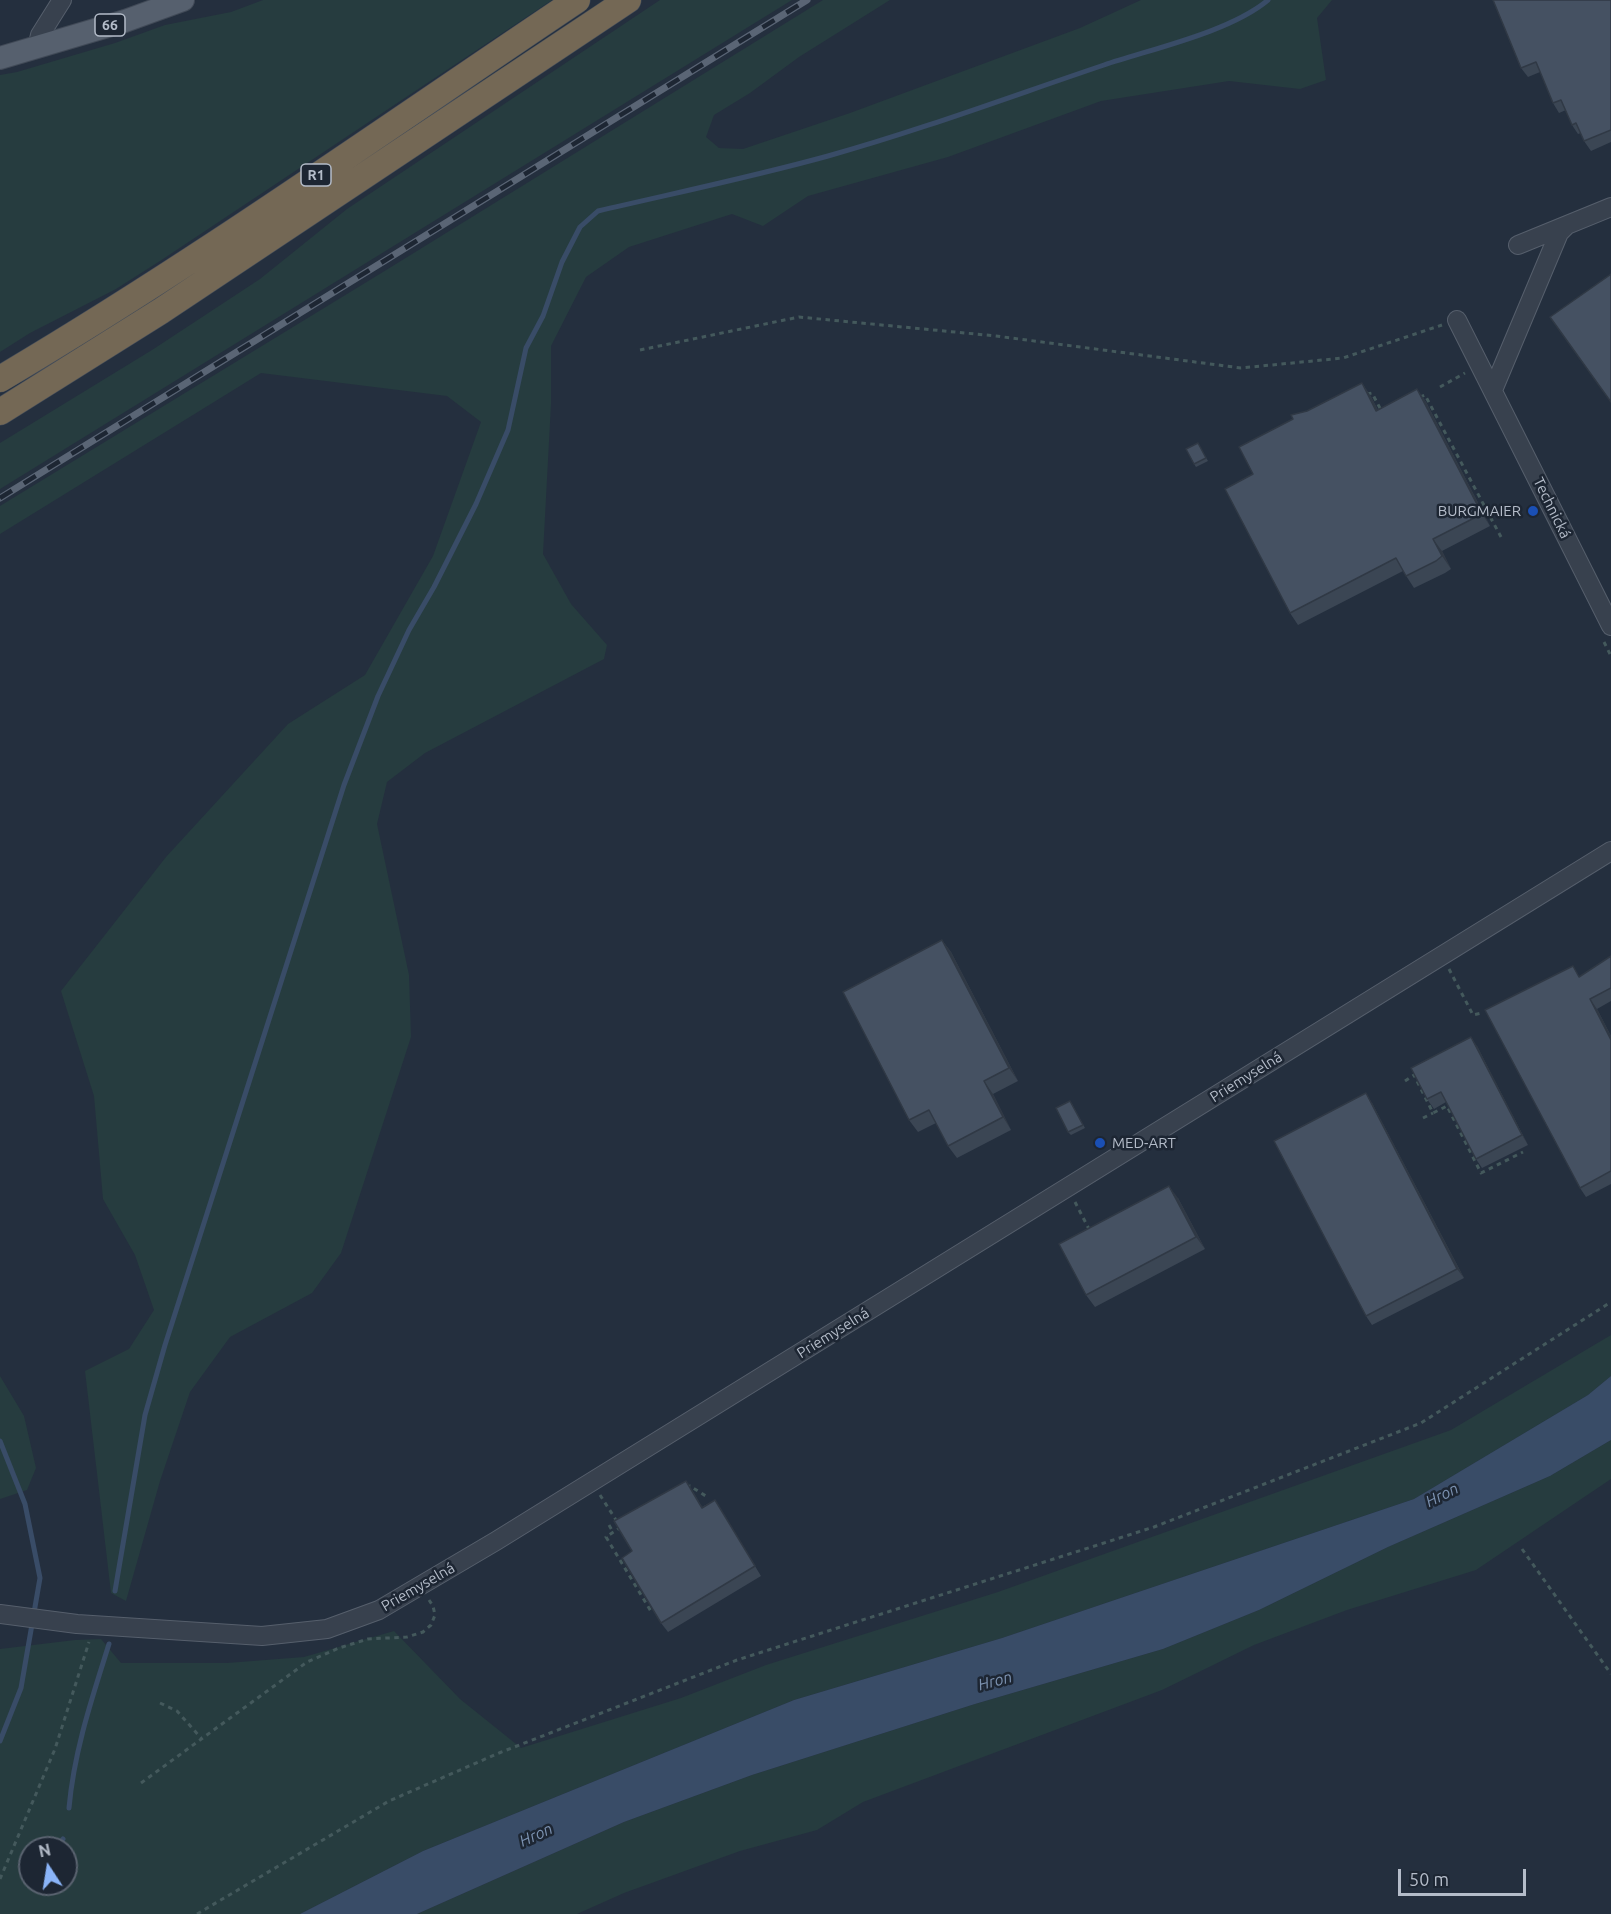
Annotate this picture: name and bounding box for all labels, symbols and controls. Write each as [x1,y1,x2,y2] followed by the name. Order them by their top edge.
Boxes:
[95,14,125,36] road number: 66
[301,164,331,186] road number: R1
[1529,474,1575,542] street label: Technická
[1438,502,1521,520] place label: BURGMAIER
[1526,504,1540,518] marker: BURGMAIER
[1207,1048,1285,1106] street label: Priemyselná
[1112,1134,1176,1152] place label: MED-ART
[1093,1136,1107,1150] marker: MED-ART
[794,1304,872,1362] street label: Priemyselná
[1422,1479,1462,1511] water label: Hron
[378,1559,458,1615] street label: Priemyselná
[976,1667,1014,1695] water label: Hron
[516,1819,556,1851] water label: Hron
[18,1836,78,1896] north arrow
[37,1840,52,1860] text: N
[1401,1857,1528,1895] scale bar
[1409,1869,1449,1889] text: 50 m

